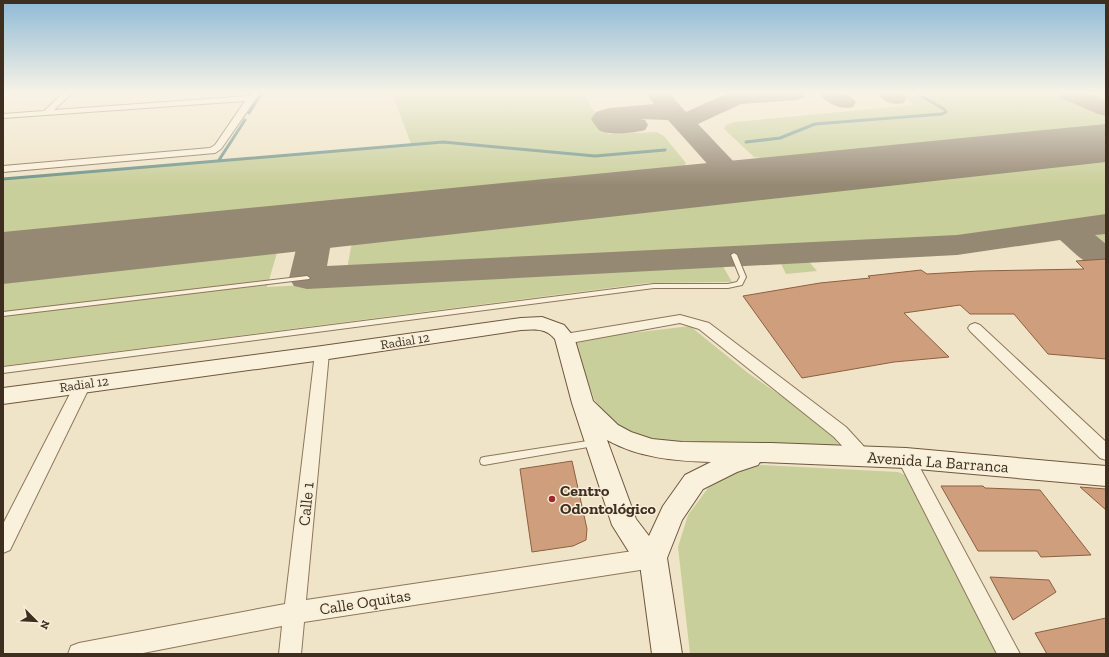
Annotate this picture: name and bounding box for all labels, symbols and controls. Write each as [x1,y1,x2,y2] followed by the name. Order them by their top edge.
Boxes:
[379,330,431,352] street label: Radial 12
[58,373,110,395] street label: Radial 12
[867,448,1010,476] street label: Avenida La Barranca
[294,481,318,527] street label: Calle 1
[560,481,656,518] place label: Centro Odontológico
[547,494,557,504] marker: Centro Odontológico
[318,585,412,619] street label: Calle Oquitas
[16,601,56,641] north arrow
[37,618,52,632] text: N

